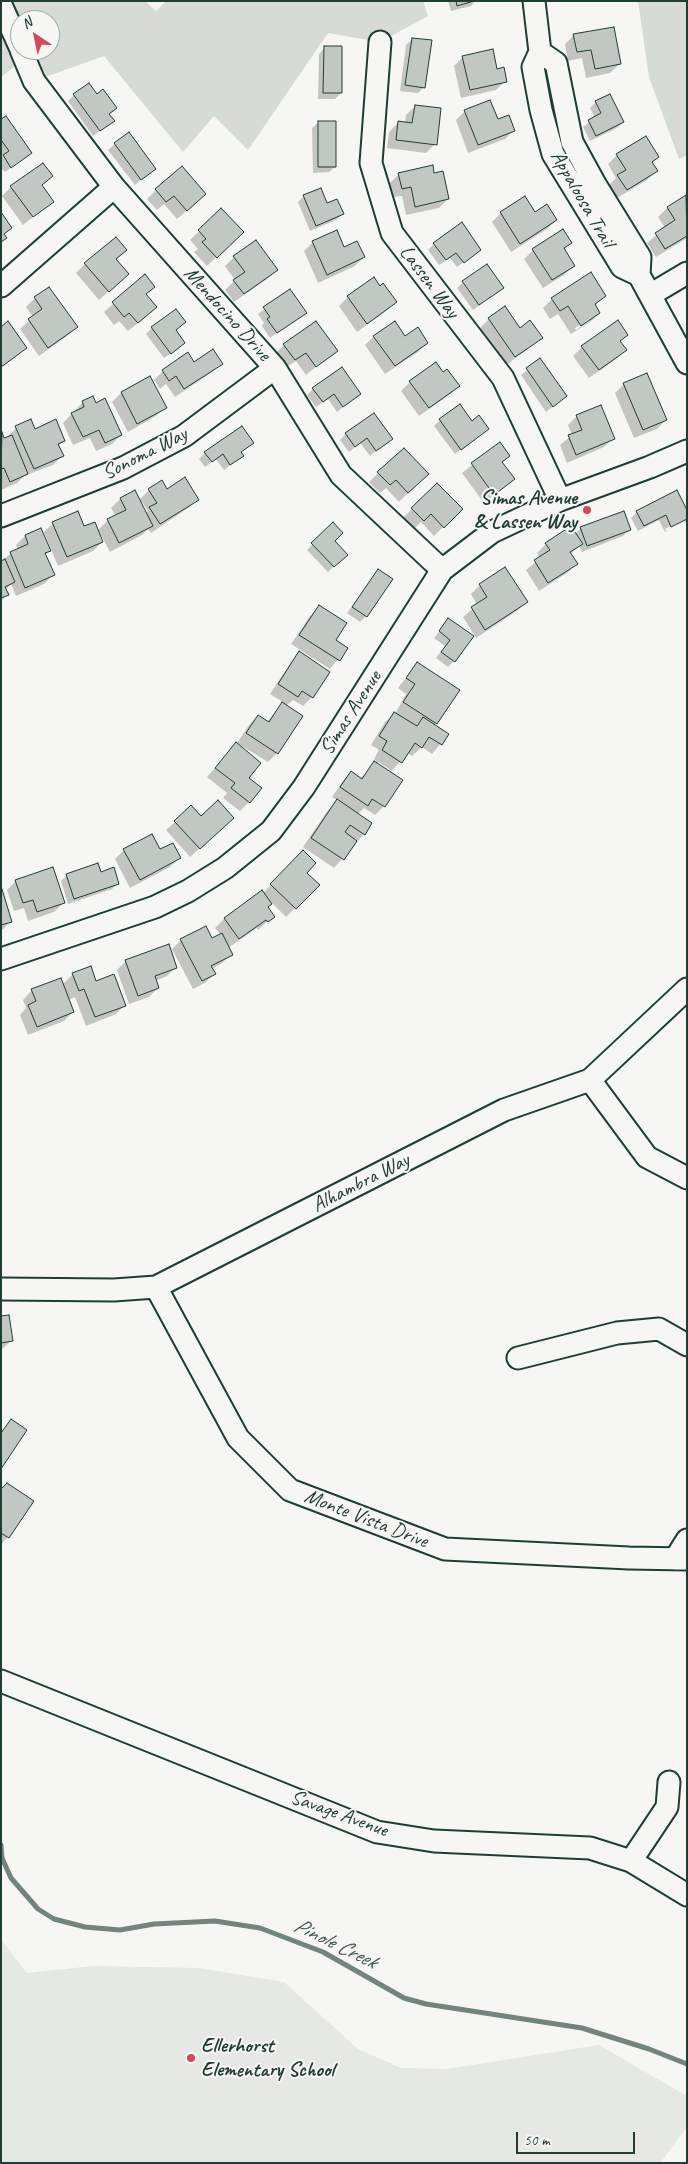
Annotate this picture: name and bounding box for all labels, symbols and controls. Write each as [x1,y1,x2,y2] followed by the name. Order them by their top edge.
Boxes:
[10,10,60,60] north arrow
[19,14,35,32] text: N
[544,146,620,252] street label: Appaloosa Trail
[393,241,465,323] street label: Lassen Way
[178,262,276,366] street label: Mendocino Drive
[98,422,192,486] street label: Sonoma Way
[474,485,577,535] place label: Simas Avenue & Lassen Way
[581,504,593,516] marker: Simas Avenue & Lassen Way
[314,666,388,760] street label: Simas Avenue
[308,1148,414,1218] street label: Alhambra Way
[301,1484,431,1554] street label: Monte Vista Drive
[287,1785,391,1843] street label: Savage Avenue
[289,1913,381,1975] water label: Pinole Creek
[201,2033,334,2083] place label: Ellerhorst Elementary School
[185,2052,197,2064] marker: Ellerhorst Elementary School
[518,2122,637,2154] scale bar
[524,2131,550,2150] text: 50 m

